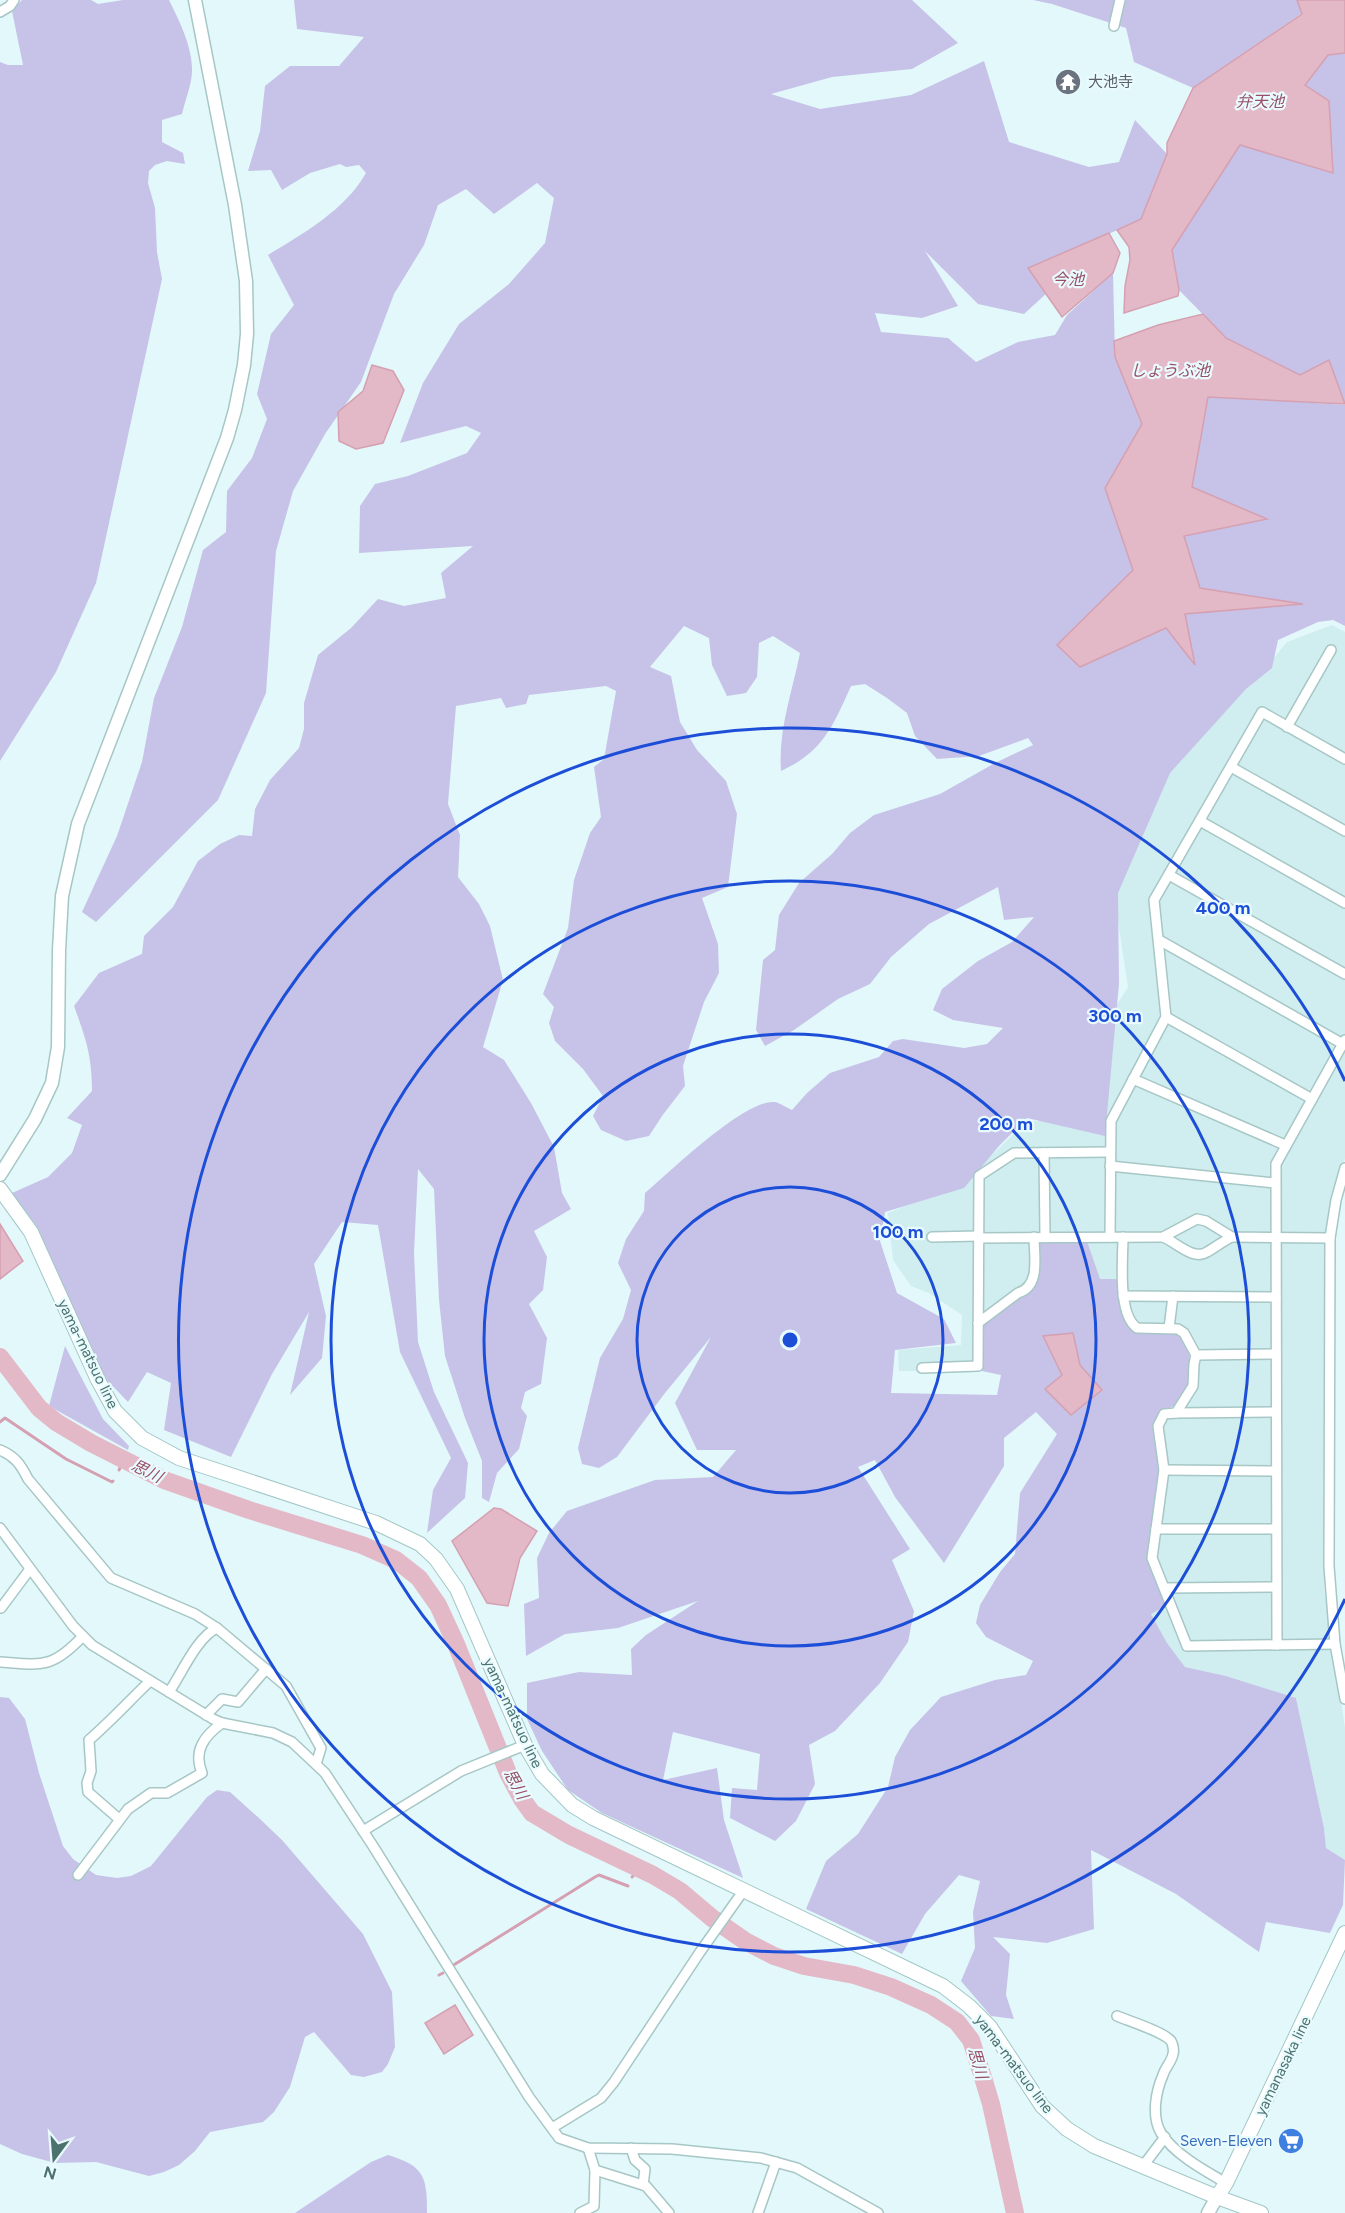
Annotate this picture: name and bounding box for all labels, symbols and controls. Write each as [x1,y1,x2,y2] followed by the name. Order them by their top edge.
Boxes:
[1053,67,1083,97] temple icon: 大池寺
[1088,73,1133,91] place label: 大池寺
[1236,92,1286,111] water label: 弁天池
[1052,270,1086,289] water label: 今池
[1130,361,1212,380] water label: しょうぶ池
[1196,897,1250,919] text: 400 m
[1088,1005,1142,1027] text: 300 m
[979,1113,1033,1135] text: 200 m
[873,1221,923,1243] text: 100 m
[54,1296,122,1412] street label: yama-matsuo line
[780,1330,800,1350] centre of rings
[128,1455,167,1487] water label: 思川
[480,1655,546,1771] street label: yama-matsuo line
[500,1765,533,1804] water label: 思川
[971,2011,1057,2117] street label: yama-matsuo line
[1251,2013,1315,2119] street label: yamanasaka line
[964,2045,992,2083] water label: 思川
[1276,2126,1306,2156] supermarket icon: Seven-Eleven
[24,2129,84,2189] north arrow
[1180,2132,1272,2150] place label: Seven-Eleven
[41,2162,59,2184] text: N

